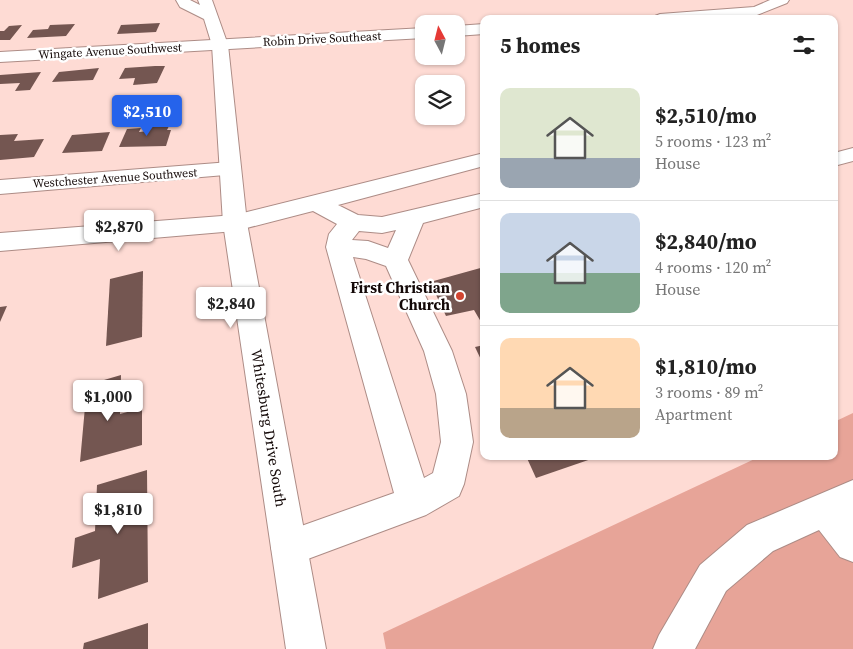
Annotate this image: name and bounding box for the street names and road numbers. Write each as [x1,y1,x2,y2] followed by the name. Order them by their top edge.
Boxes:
[262,28,382,50] street label: Robin Drive Southeast
[38,39,182,63] street label: Wingate Avenue Southwest
[32,164,198,192] street label: Westchester Avenue Southwest
[246,348,292,508] street label: Whitesburg Drive South

